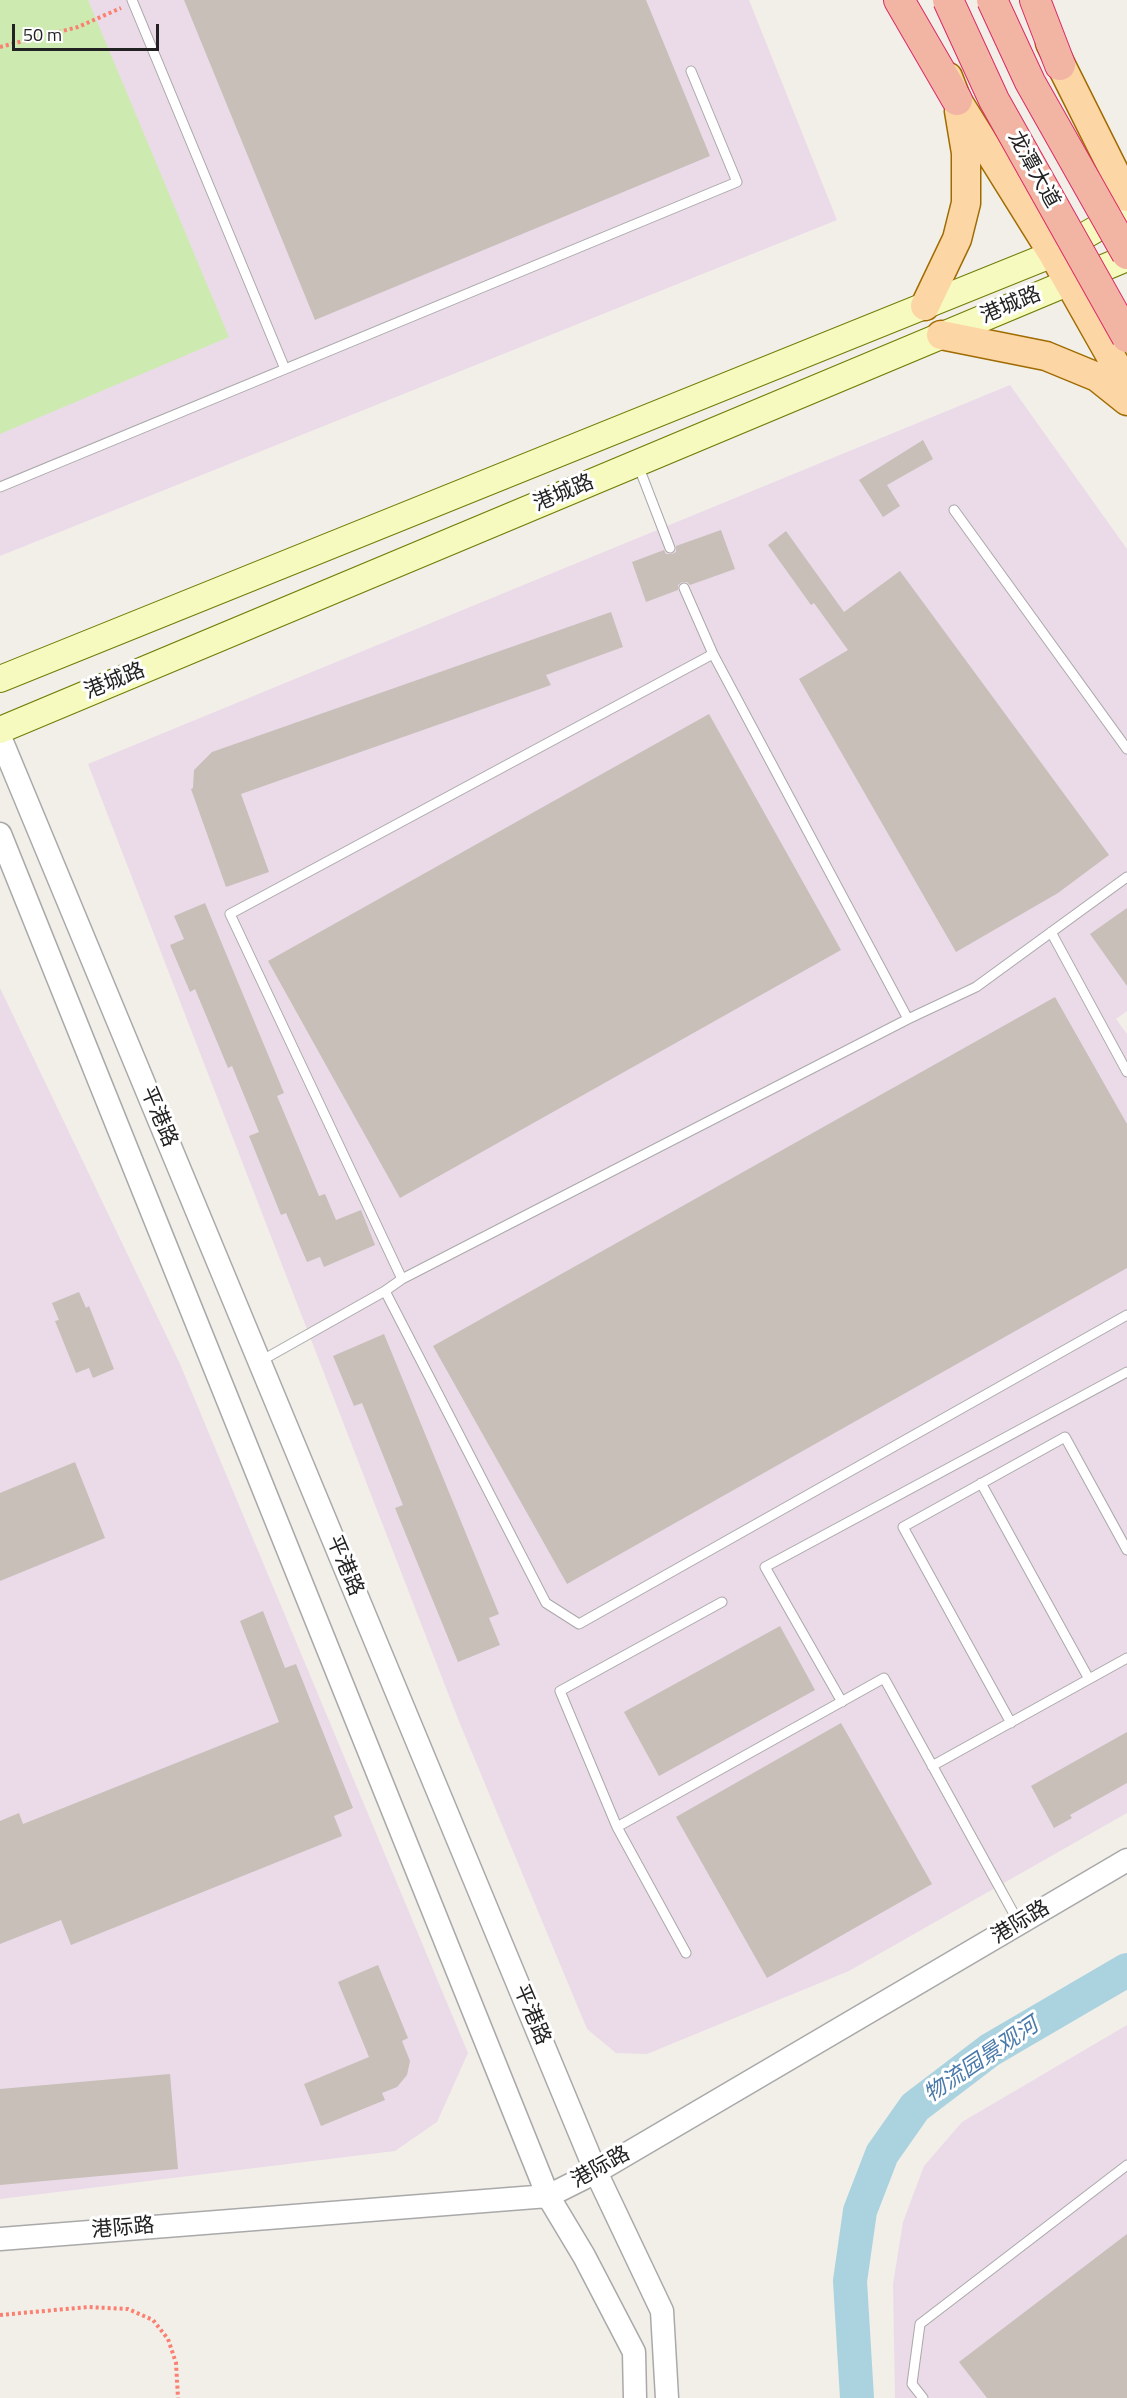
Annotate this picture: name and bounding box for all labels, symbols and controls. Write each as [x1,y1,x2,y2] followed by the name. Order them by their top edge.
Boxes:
[15,12,162,50] scale bar
[23,21,62,48] text: 50 m
[1002,127,1064,213] street label: 龙潭大道
[977,282,1045,330] street label: 港城路
[530,470,598,518] street label: 港城路
[81,659,149,705] street label: 港城路
[134,1083,182,1151] street label: 平港路
[320,1532,368,1600] street label: 平港路
[988,1896,1054,1950] street label: 港际路
[507,1981,555,2049] street label: 平港路
[920,2013,1044,2109] water label: 物流园景观河
[567,2142,635,2194] street label: 港际路
[91,2214,155,2244] street label: 港际路

